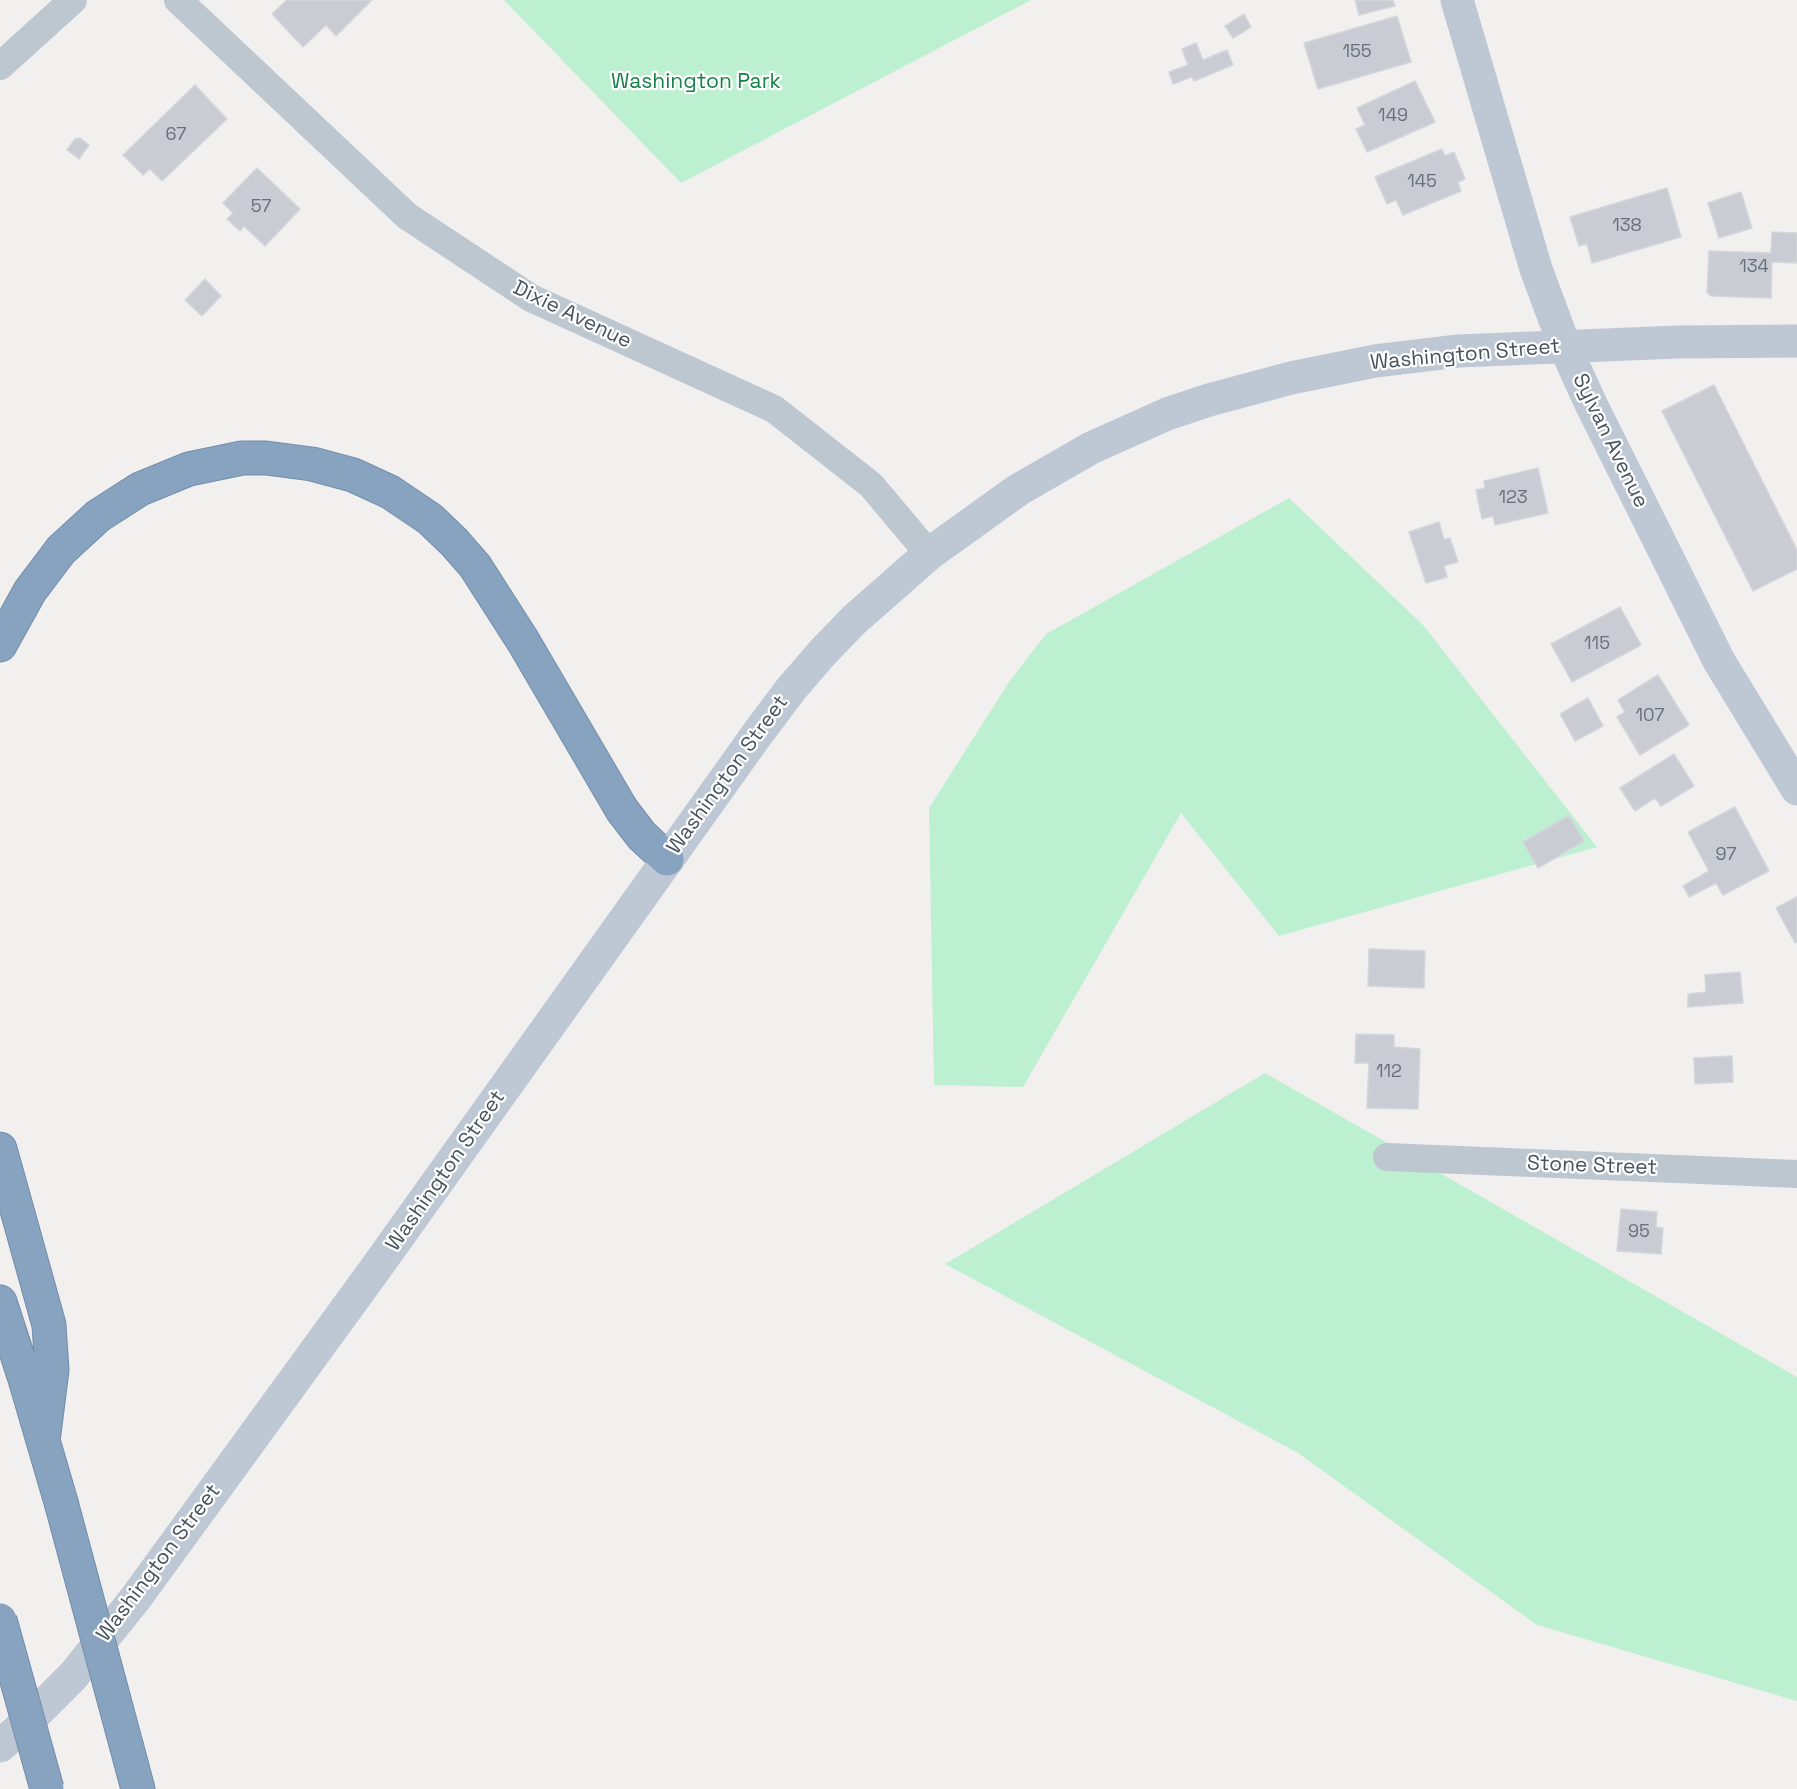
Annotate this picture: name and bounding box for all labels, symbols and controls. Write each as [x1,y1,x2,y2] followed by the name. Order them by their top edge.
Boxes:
[1342,41,1372,63] house number: 155
[611,69,781,95] park label: Washington Park
[1378,105,1408,127] house number: 149
[166,124,186,146] house number: 67
[1407,171,1437,193] house number: 145
[251,196,271,218] house number: 57
[1612,215,1642,237] house number: 138
[1739,256,1769,278] house number: 134
[509,275,635,355] street label: Dixie Avenue
[1369,334,1561,376] street label: Washington Street
[1567,370,1653,512] street label: Sylvan Avenue
[1498,487,1528,509] house number: 123
[1584,633,1610,655] house number: 115
[662,691,794,859] street label: Washington Street
[1636,705,1664,727] house number: 107
[1716,844,1736,866] house number: 97
[1376,1061,1402,1083] house number: 112
[381,1086,511,1256] street label: Washington Street
[1527,1151,1657,1181] street label: Stone Street
[1628,1221,1650,1243] house number: 95
[92,1479,226,1647] street label: Washington Street

